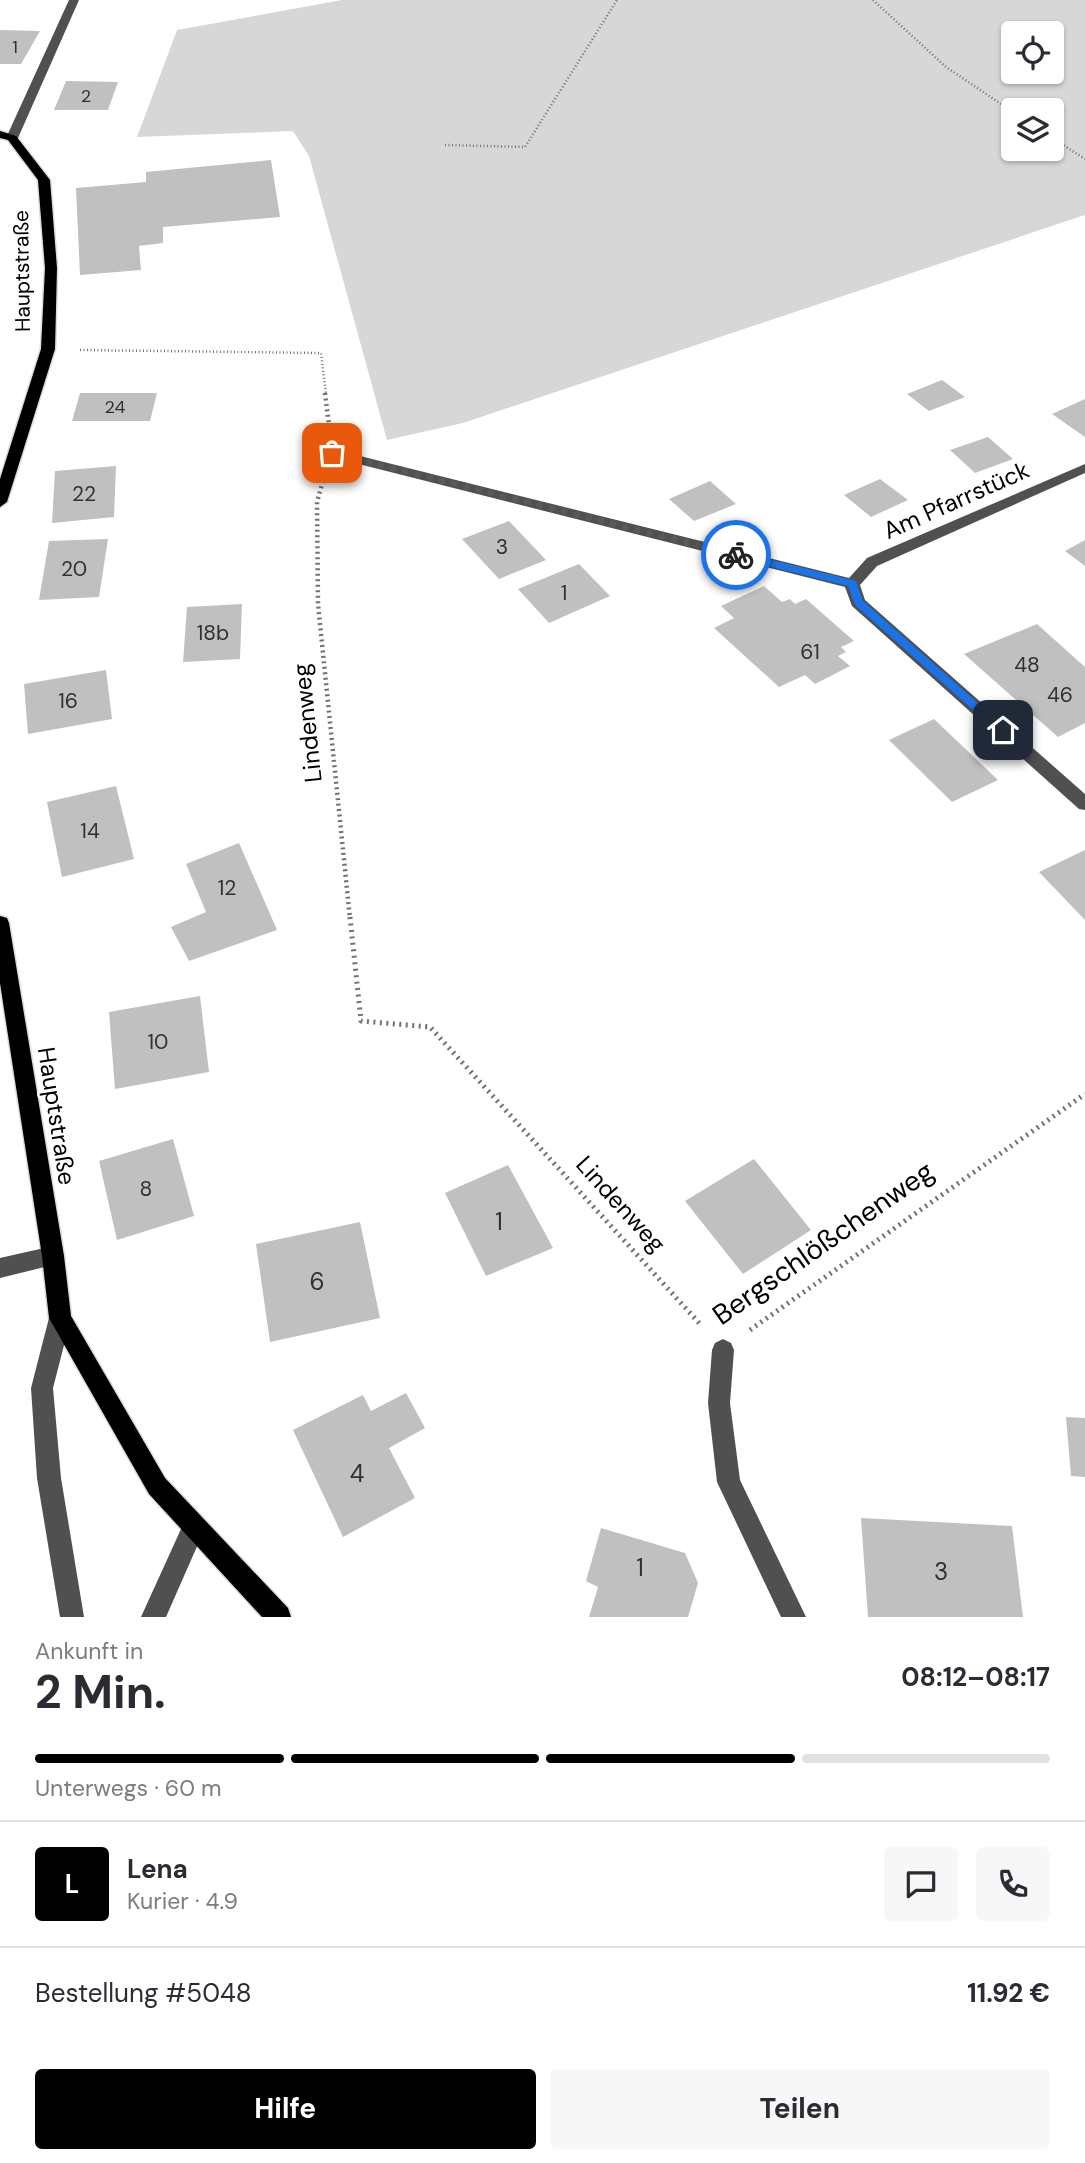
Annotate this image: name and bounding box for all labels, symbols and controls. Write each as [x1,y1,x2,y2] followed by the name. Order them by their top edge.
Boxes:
[1001,21,1064,161] map controls
[1001,21,1064,84] button: locate
[12,35,18,59] house number: 1
[81,84,91,108] house number: 2
[1001,98,1064,161] button: layers
[7,210,37,332] street label: Hauptstraße
[105,395,126,419] house number: 24
[302,423,362,483] pin
[313,434,351,472] icon: bag
[878,454,1034,546] street label: Am Pfarrstück
[72,480,96,508] house number: 22
[701,520,771,590] courier
[496,533,508,561] house number: 3
[717,536,755,574] icon: bike
[61,555,87,583] house number: 20
[561,579,567,607] house number: 1
[197,619,229,647] house number: 18b
[800,638,820,666] house number: 61
[1014,651,1040,679] house number: 48
[285,662,329,784] street label: Lindenweg
[1047,681,1073,709] house number: 46
[58,687,78,715] house number: 16
[973,700,1033,760] pin
[984,711,1022,749] icon: home
[80,817,100,845] house number: 14
[218,874,236,902] house number: 12
[148,1028,168,1056] house number: 10
[31,1045,83,1187] street label: Hauptstraße
[570,1149,672,1259] street label: Lindenweg
[705,1153,941,1333] street label: Bergschlößchenweg
[140,1175,152,1203] house number: 8
[495,1206,503,1237] house number: 1
[309,1266,325,1297] house number: 6
[350,1458,364,1489] house number: 4
[636,1552,644,1583] house number: 1
[934,1556,948,1587] house number: 3
[35,1636,143,1666] text: Ankunft in
[901,1660,1050,1694] text: 08:12–08:17
[35,1662,166,1722] text: 2 Min.
[35,1773,222,1803] text: Unterwegs · 60 m
[884,1847,958,1921] button: chat
[976,1847,1050,1921] button: phone
[127,1852,188,1886] text: Lena
[65,1867,79,1901] text: L
[127,1886,238,1916] text: Kurier · 4.9
[35,1976,252,2010] text: Bestellung #5048
[967,1976,1050,2010] text: 11.92 €
[35,2069,536,2149] button: Hilfe
[550,2069,1050,2149] button: Teilen

